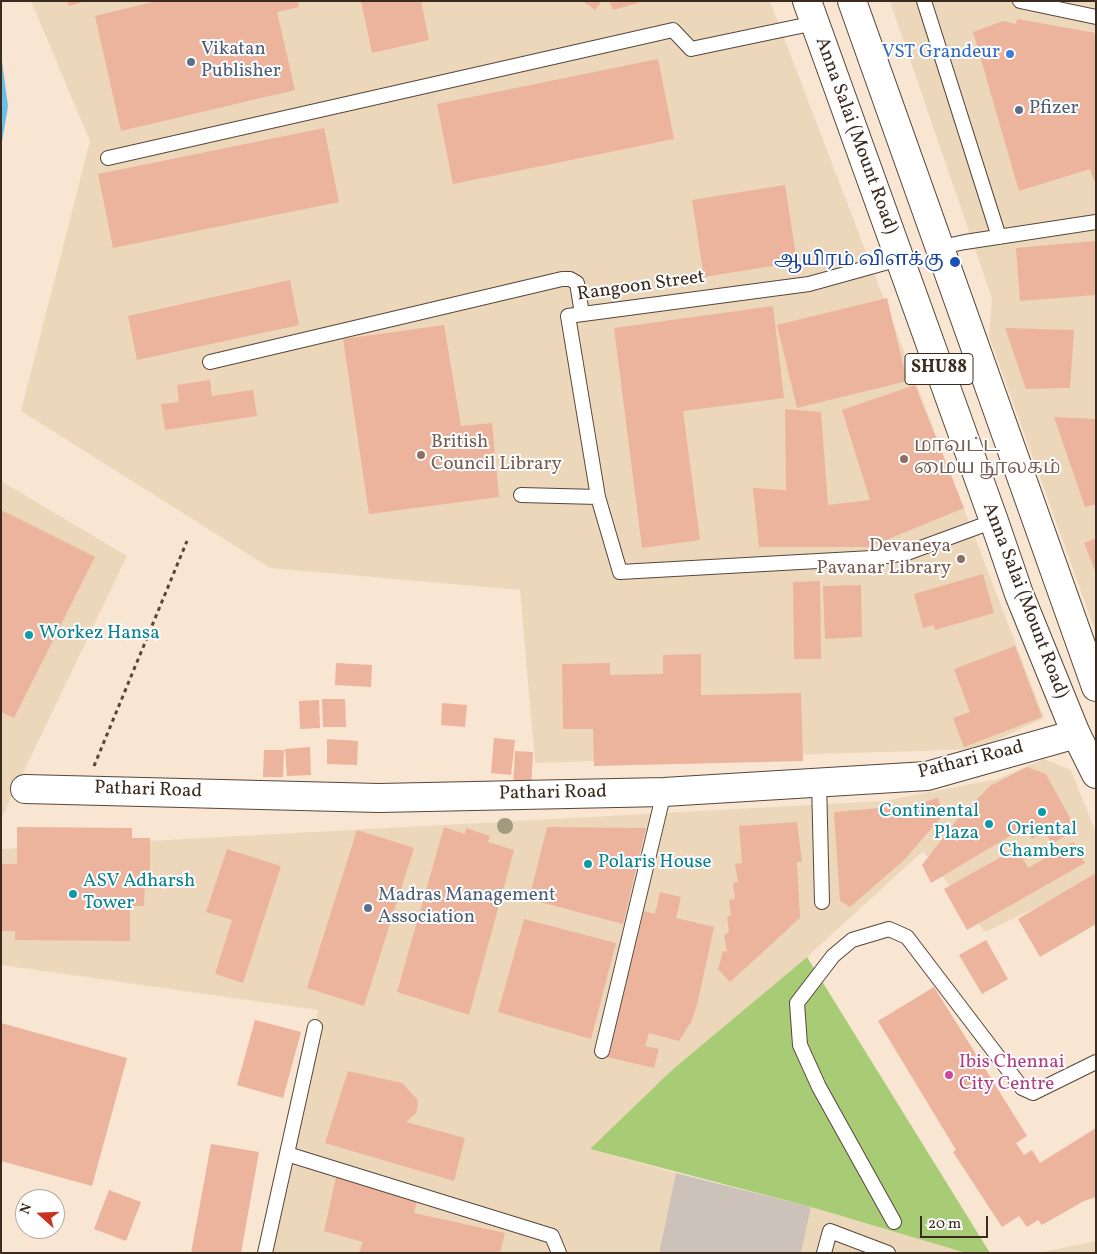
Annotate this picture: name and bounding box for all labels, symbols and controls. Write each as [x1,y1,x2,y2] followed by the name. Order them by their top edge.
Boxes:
[809,34,901,238] street label: Anna Salai (Mount Road)
[201,40,281,84] place label: Vikatan Publisher
[882,43,1000,65] place label: VST Grandeur
[1004,48,1016,60] marker: VST Grandeur
[185,56,197,68] marker: Vikatan Publisher
[1029,99,1078,121] place label: Pfizer
[1013,104,1025,116] marker: Pfizer
[774,251,944,273] place label: ஆயிரம் விளக்கு
[948,255,962,269] marker: ஆயிரம் விளக்கு
[576,267,706,307] street label: Rangoon Street
[905,354,973,384] road number: SHU88
[431,433,562,477] place label: British Council Library
[914,437,1061,481] place label: மாவட்ட மைய நூலகம்
[415,449,427,461] marker: British Council Library
[898,453,910,465] marker: மாவட்ட மைய நூலகம்
[976,500,1072,702] street label: Anna Salai (Mount Road)
[817,537,951,581] place label: Devaneya Pavanar Library
[955,553,967,565] marker: Devaneya Pavanar Library
[39,624,160,646] place label: Workez Hansa
[23,629,35,641] marker: Workez Hansa
[916,737,1026,785] street label: Pathari Road
[94,778,202,804] street label: Pathari Road
[499,782,607,806] street label: Pathari Road
[879,802,979,846] place label: Continental Plaza
[1036,806,1048,818] marker: Oriental Chambers
[983,818,995,830] marker: Continental Plaza
[999,820,1085,864] place label: Oriental Chambers
[598,853,712,875] place label: Polaris House
[582,858,594,870] marker: Polaris House
[83,872,195,916] place label: ASV Adharsh Tower
[378,886,556,930] place label: Madras Management Association
[67,888,79,900] marker: ASV Adharsh Tower
[362,902,374,914] marker: Madras Management Association
[959,1053,1064,1097] place label: Ibis Chennai City Centre
[943,1069,955,1081] marker: Ibis Chennai City Centre
[15,1189,65,1239] north arrow
[16,1201,37,1217] text: N
[922,1206,990,1238] scale bar
[928,1214,961,1235] text: 20 m

